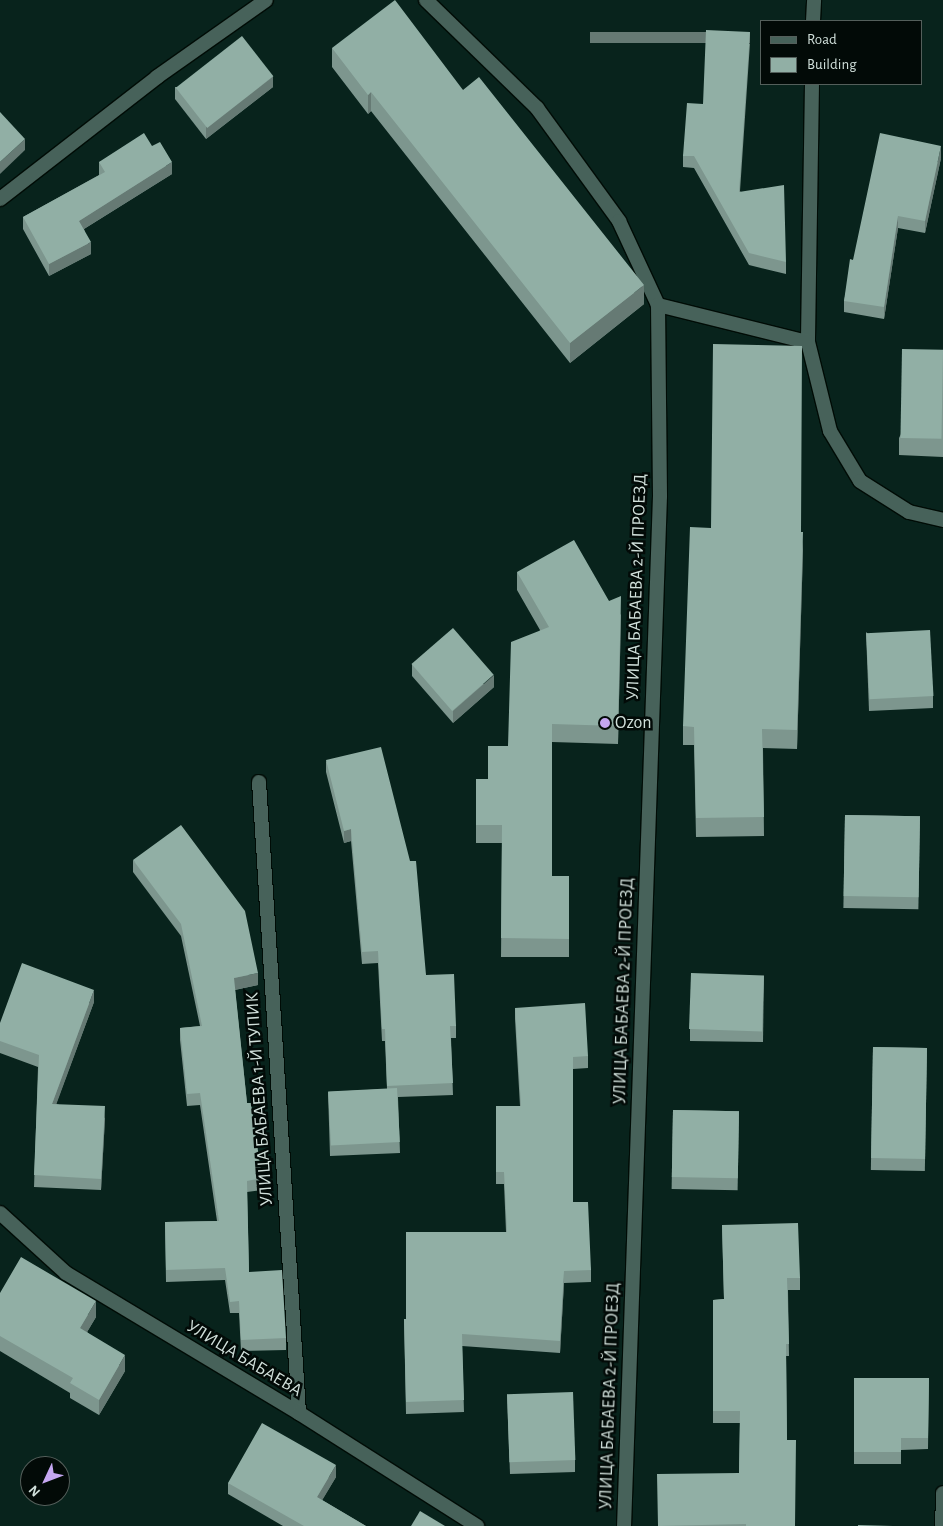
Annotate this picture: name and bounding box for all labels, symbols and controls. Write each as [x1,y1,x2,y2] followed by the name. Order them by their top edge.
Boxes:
[760,20,923,85] legend
[807,32,837,47] text: Road
[807,57,857,72] text: Building
[622,473,652,701] street label: УЛИЦА БАБАЕВА 2-Й ПРОЕЗД
[615,712,652,734] place label: Ozon
[599,717,611,729] marker: Ozon
[609,877,639,1105] street label: УЛИЦА БАБАЕВА 2-Й ПРОЕЗД
[242,991,278,1207] street label: УЛИЦА БАБАЕВА 1-Й ТУПИК
[595,1282,625,1510] street label: УЛИЦА БАБАЕВА 2-Й ПРОЕЗД
[182,1316,306,1402] street label: УЛИЦА БАБАЕВА
[20,1456,70,1506] north arrow
[26,1482,43,1499] text: N

